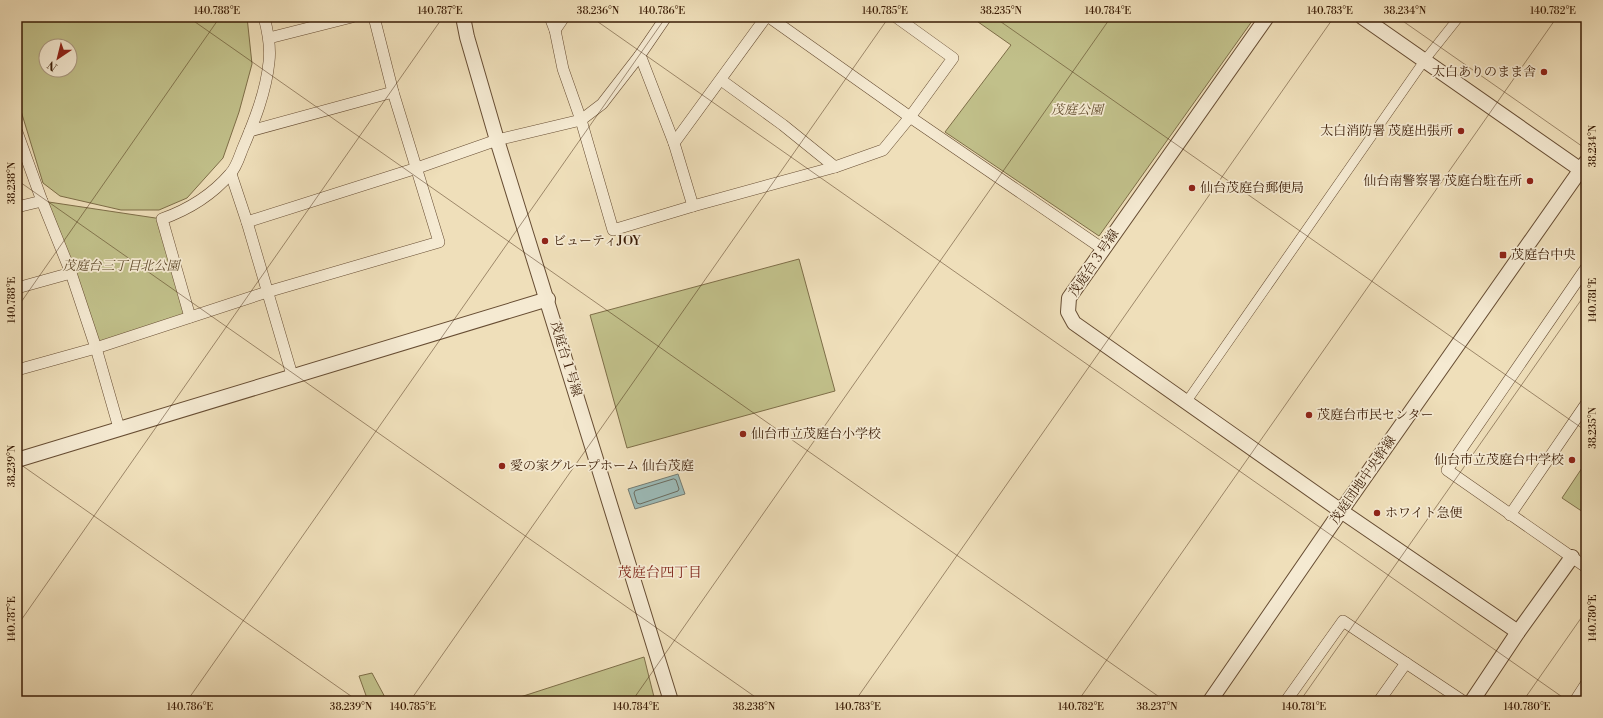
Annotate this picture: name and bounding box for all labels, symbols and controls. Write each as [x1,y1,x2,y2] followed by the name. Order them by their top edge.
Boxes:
[194,5,240,17] text: 140.788°E
[417,5,463,17] text: 140.787°E
[577,5,620,17] text: 38.236°N
[639,5,685,17] text: 140.786°E
[862,5,908,17] text: 140.785°E
[980,5,1022,17] text: 38.235°N
[1085,5,1131,17] text: 140.784°E
[1307,5,1353,17] text: 140.783°E
[1384,5,1427,17] text: 38.234°N
[1530,5,1576,17] text: 140.782°E
[38,38,78,78] north arrow
[45,57,60,74] text: N
[1432,64,1536,80] place label: 太白ありのまま舎
[1539,67,1549,77] marker: 太白ありのまま舎
[1051,102,1105,118] park label: 茂庭公園
[1320,123,1453,139] place label: 太白消防署 茂庭出張所
[1587,124,1599,167] text: 38.234°N
[1456,126,1466,136] marker: 太白消防署 茂庭出張所
[6,161,18,204] text: 38.238°N
[1363,173,1522,189] place label: 仙台南警察署 茂庭台駐在所
[1525,176,1535,186] marker: 仙台南警察署 茂庭台駐在所
[1200,180,1304,196] place label: 仙台茂庭台郵便局
[1187,183,1197,193] marker: 仙台茂庭台郵便局
[1066,226,1122,300] street label: 茂庭台３号線
[553,233,642,249] place label: ビューティJOY
[540,236,550,246] marker: ビューティJOY
[1511,247,1576,263] place label: 茂庭台中央
[1498,250,1508,260] marker: 茂庭台中央
[62,258,181,274] park label: 茂庭台三丁目北公園
[6,277,18,323] text: 140.788°E
[1587,278,1599,322] text: 140.781°E
[547,319,585,399] street label: 茂庭台１号線
[1317,407,1433,423] place label: 茂庭台市民センター
[1587,407,1599,449] text: 38.235°N
[1304,410,1314,420] marker: 茂庭台市民センター
[751,426,881,442] place label: 仙台市立茂庭台小学校
[738,429,748,439] marker: 仙台市立茂庭台小学校
[1327,433,1399,527] street label: 茂庭団地中央幹線
[6,444,18,487] text: 38.239°N
[1434,452,1564,468] place label: 仙台市立茂庭台中学校
[1567,455,1577,465] marker: 仙台市立茂庭台中学校
[510,458,694,474] place label: 愛の家グループホーム 仙台茂庭
[497,461,507,471] marker: 愛の家グループホーム 仙台茂庭
[1385,505,1463,521] place label: ホワイト急便
[1372,508,1382,518] marker: ホワイト急便
[618,564,702,582] district label: 茂庭台四丁目
[1587,594,1599,641] text: 140.780°E
[6,596,18,642] text: 140.787°E
[167,701,213,713] text: 140.786°E
[330,701,373,713] text: 38.239°N
[390,701,436,713] text: 140.785°E
[613,701,659,713] text: 140.784°E
[733,701,776,713] text: 38.238°N
[835,701,881,713] text: 140.783°E
[1058,701,1104,713] text: 140.782°E
[1136,701,1178,713] text: 38.237°N
[1282,701,1326,713] text: 140.781°E
[1504,701,1551,713] text: 140.780°E

